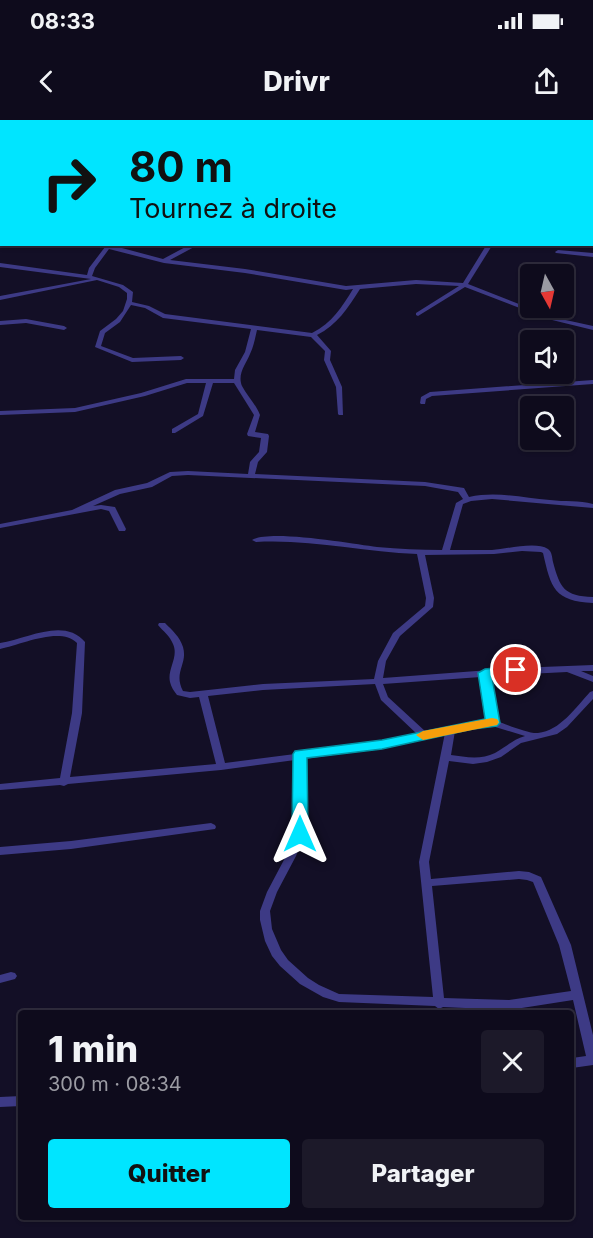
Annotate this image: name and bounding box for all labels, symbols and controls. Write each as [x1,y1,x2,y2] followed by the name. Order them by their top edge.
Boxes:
[30,8,95,34] text: 08:33
[30,65,63,98] icon: back
[263,65,330,98] text: Drivr
[530,65,563,98] icon: share
[129,141,233,192] text: 80 m
[30,144,108,222] icon: right
[129,192,337,225] text: Tournez à droite
[520,264,574,318] north arrow
[520,264,574,450] map controls
[520,330,574,384] button: sound
[520,396,574,450] button: search
[490,644,541,695] pin
[499,653,532,686] icon: arrive
[268,802,332,866] position arrow
[48,1027,138,1071] text: 1 min
[481,1030,544,1093] button: close
[48,1072,182,1096] text: 300 m · 08:34
[48,1139,290,1208] button: Quitter
[302,1139,544,1208] button: Partager

